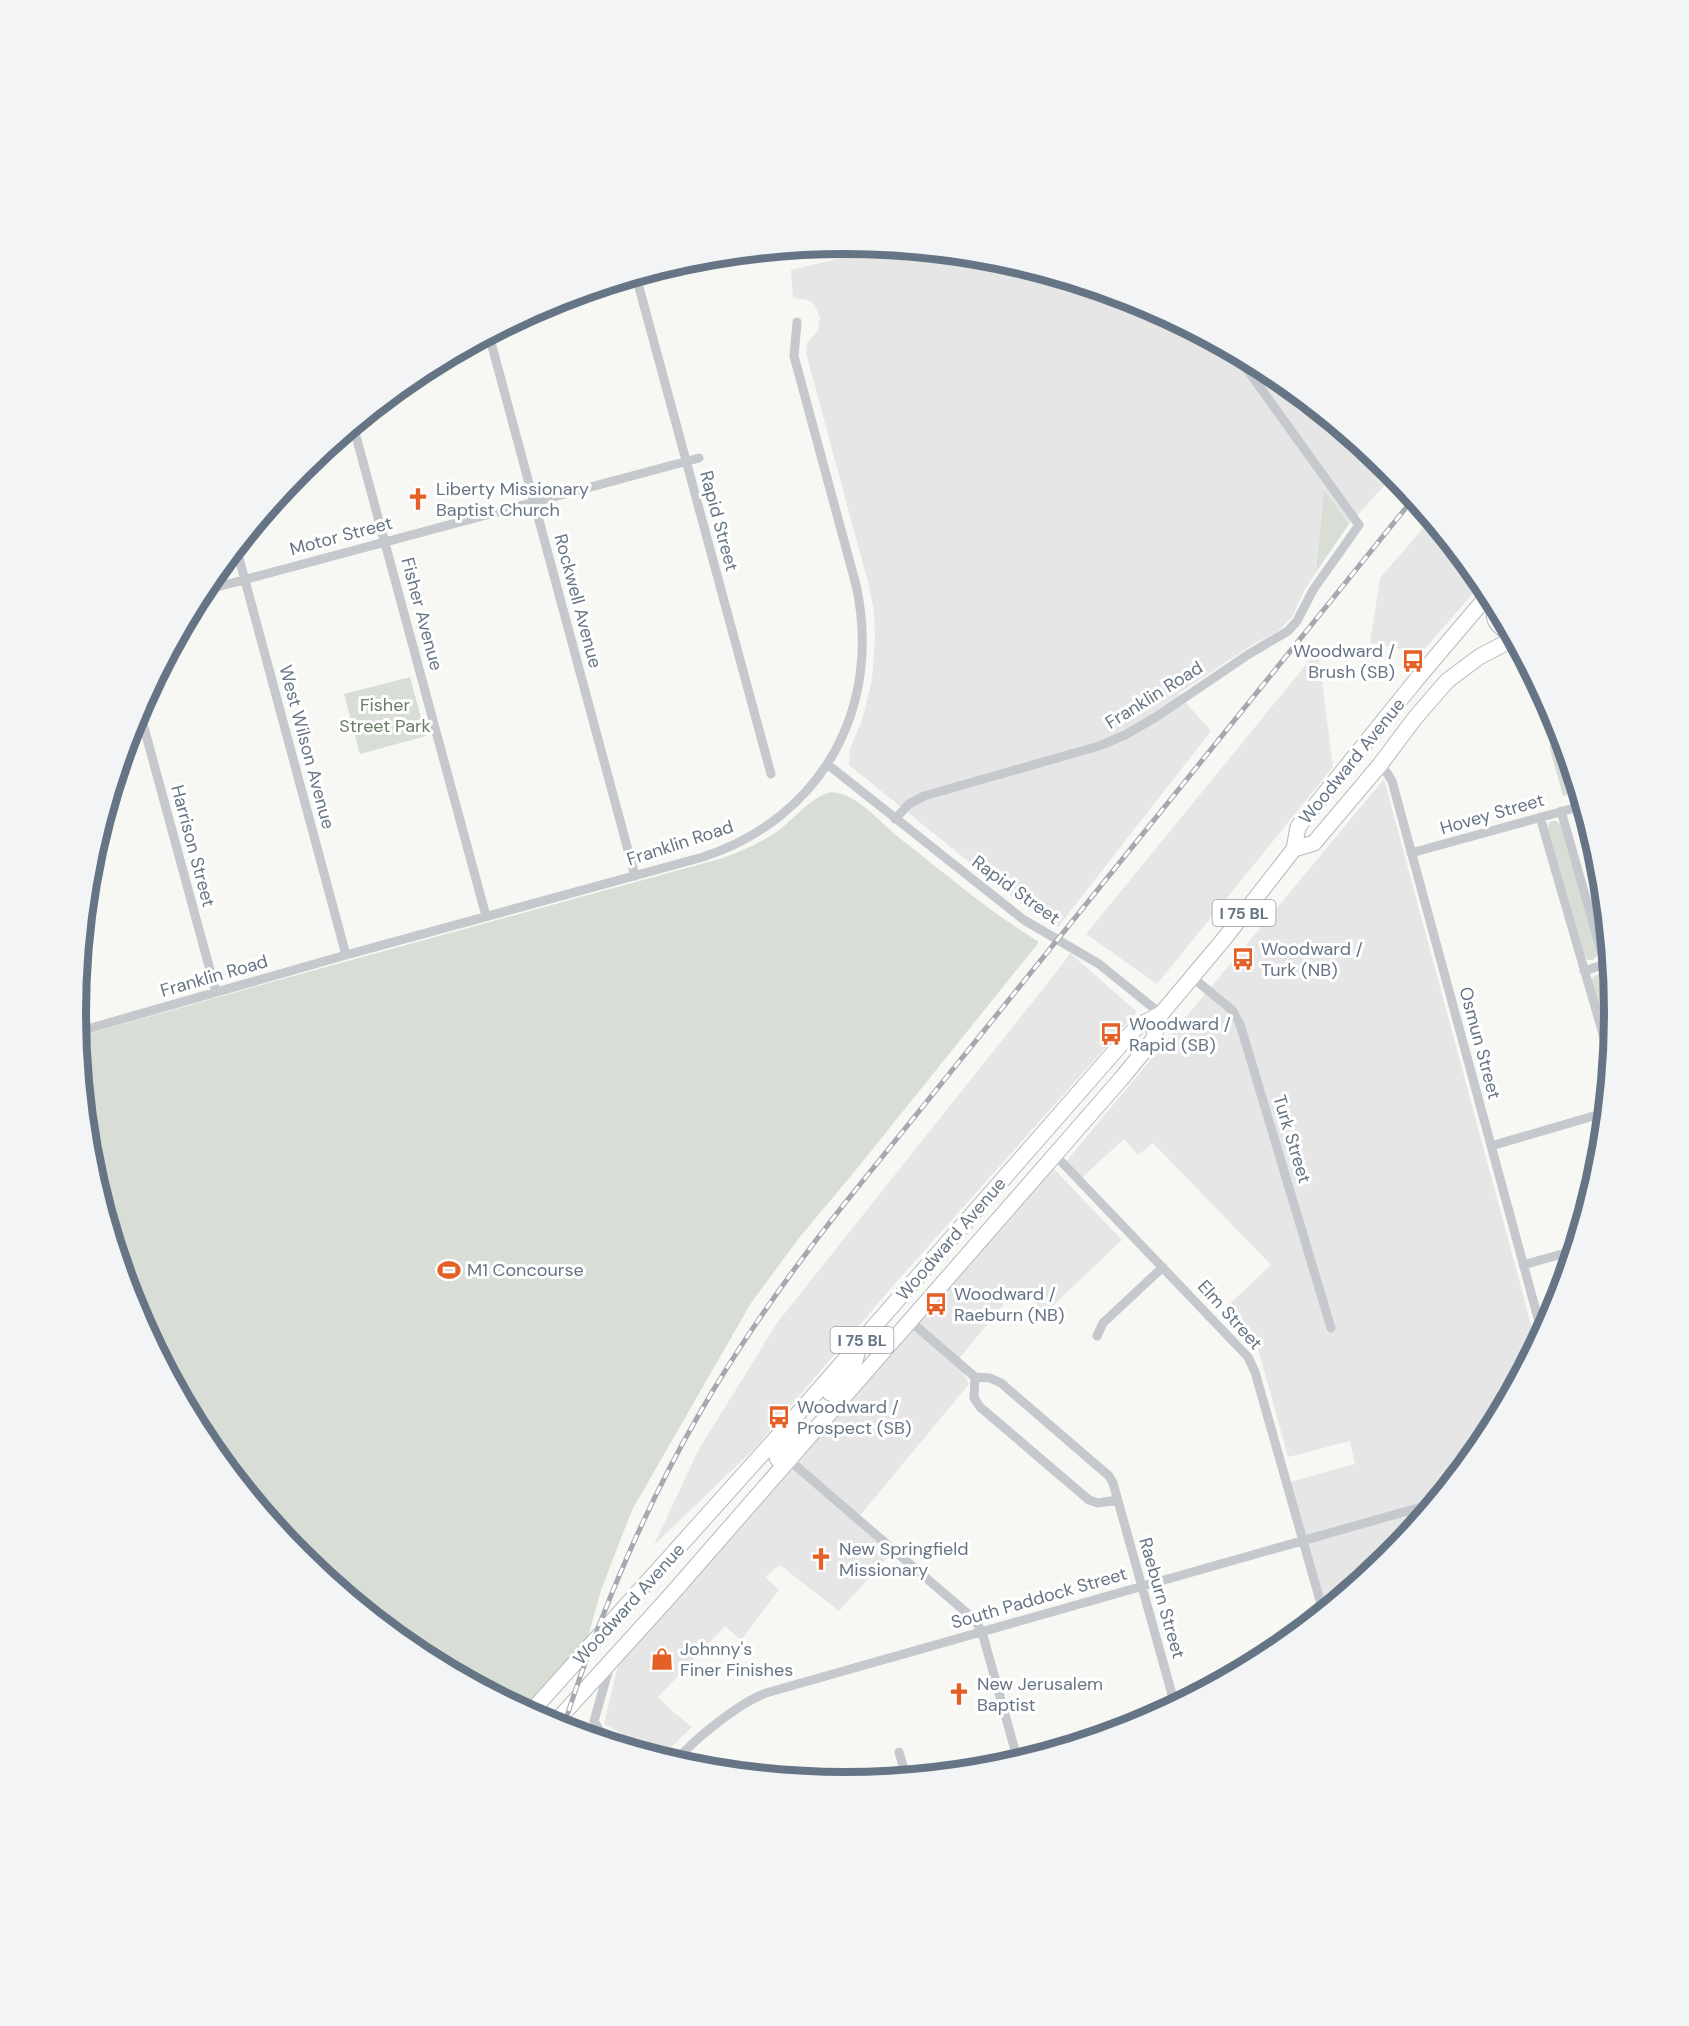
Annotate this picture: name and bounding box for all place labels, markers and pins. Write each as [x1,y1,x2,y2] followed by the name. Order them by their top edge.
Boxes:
[436,477,589,522] place label: Liberty Missionary Baptist Church
[405,486,431,512] church icon: Liberty Missionary Baptist Church
[1293,639,1395,684] place label: Woodward / Brush (SB)
[1400,648,1426,674] bus stop icon: Woodward / Brush (SB)
[1261,937,1363,982] place label: Woodward / Turk (NB)
[1230,946,1256,972] bus stop icon: Woodward / Turk (NB)
[1129,1012,1231,1057] place label: Woodward / Rapid (SB)
[1098,1021,1124,1047] bus stop icon: Woodward / Rapid (SB)
[436,1257,462,1283] sports icon: M1 Concourse
[467,1258,584,1282] place label: M1 Concourse
[954,1282,1065,1327] place label: Woodward / Raeburn (NB)
[923,1291,949,1317] bus stop icon: Woodward / Raeburn (NB)
[797,1395,912,1440] place label: Woodward / Prospect (SB)
[766,1404,792,1430] bus stop icon: Woodward / Prospect (SB)
[839,1537,969,1582] place label: New Springfield Missionary
[808,1546,834,1572] church icon: New Springfield Missionary
[680,1637,793,1682] place label: Johnny's Finer Finishes
[649,1646,675,1672] shop icon: Johnny's Finer Finishes
[977,1672,1103,1717] place label: New Jerusalem Baptist
[946,1681,972,1707] church icon: New Jerusalem Baptist

